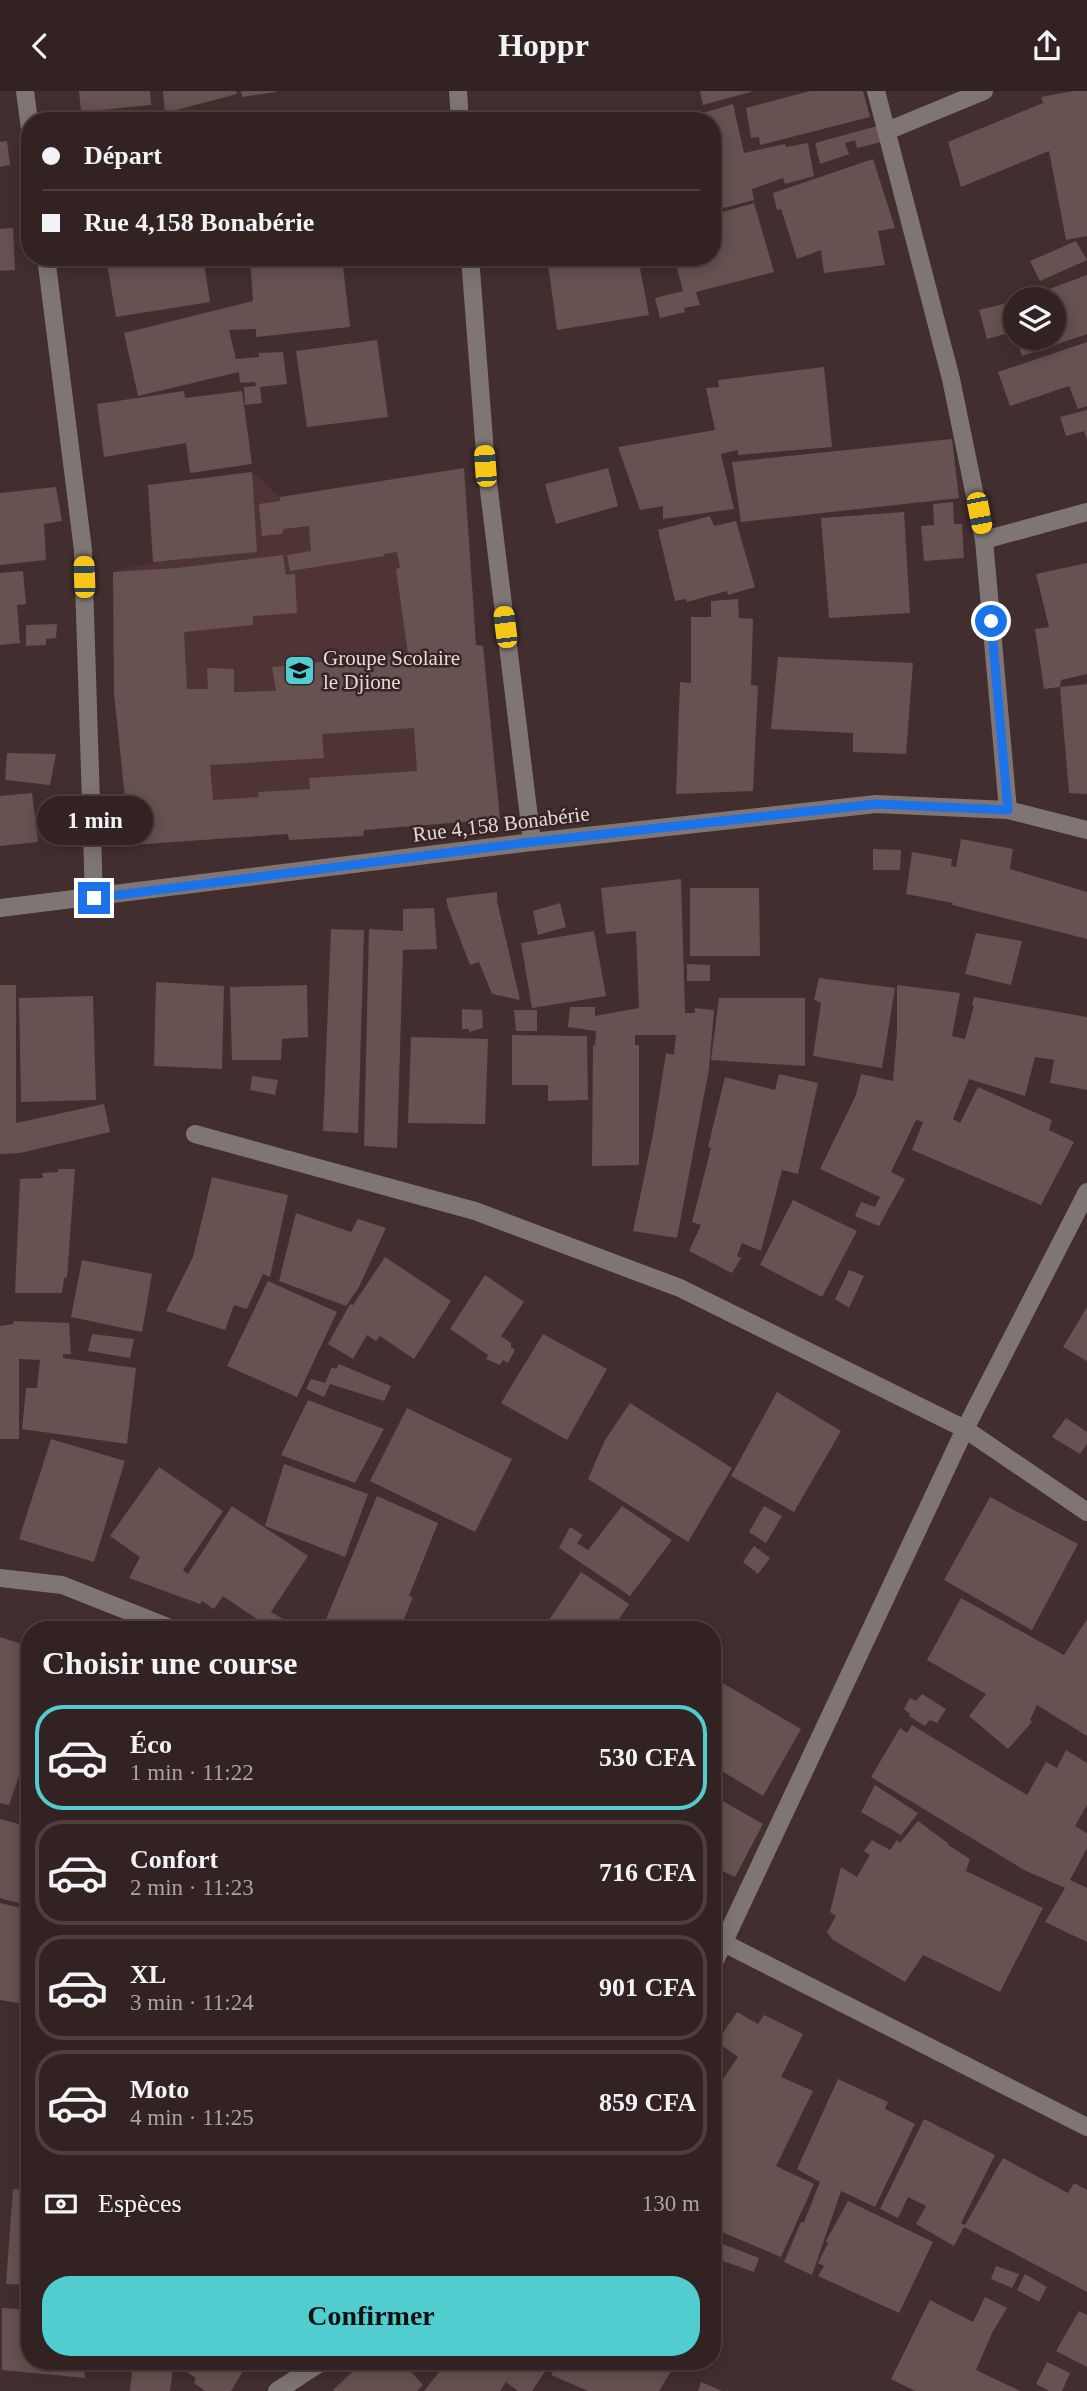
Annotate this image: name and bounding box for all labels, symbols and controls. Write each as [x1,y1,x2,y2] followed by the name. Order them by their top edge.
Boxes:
[21,27,59,65] icon: back
[498,27,589,63] text: Hoppr
[1028,27,1066,65] icon: share
[84,141,162,170] text: Départ
[84,208,314,237] text: Rue 4,158 Bonabérie
[1003,287,1066,350] map controls
[1003,287,1066,350] button: layers
[474,444,497,488] car
[965,490,994,536] car
[73,556,96,598] car
[493,605,518,649] car
[975,605,1007,637] route start
[323,646,460,694] place label: Groupe Scolaire le Djione
[283,653,317,687] school or university icon: Groupe Scolaire le Djione
[36,797,152,845] callout: 1 min
[411,801,591,847] street label: Rue 4,158 Bonabérie
[67,808,123,833] text: 1 min
[78,882,110,914] route end
[42,1645,297,1681] text: Choisir une course
[46,1726,109,1789] icon: car
[130,1730,172,1759] text: Éco
[599,1743,696,1772] text: 530 CFA
[130,1760,254,1785] text: 1 min · 11:22
[46,1841,109,1904] icon: car
[130,1845,218,1874] text: Confort
[599,1858,696,1887] text: 716 CFA
[130,1875,254,1900] text: 2 min · 11:23
[46,1956,109,2019] icon: car
[130,1960,166,1989] text: XL
[599,1973,696,2002] text: 901 CFA
[130,1990,254,2015] text: 3 min · 11:24
[46,2071,109,2134] icon: car
[130,2075,189,2104] text: Moto
[599,2088,696,2117] text: 859 CFA
[130,2105,254,2130] text: 4 min · 11:25
[42,2185,80,2223] icon: cash
[98,2189,182,2218] text: Espèces
[642,2191,700,2216] text: 130 m
[42,2276,700,2356] button: Confirmer

